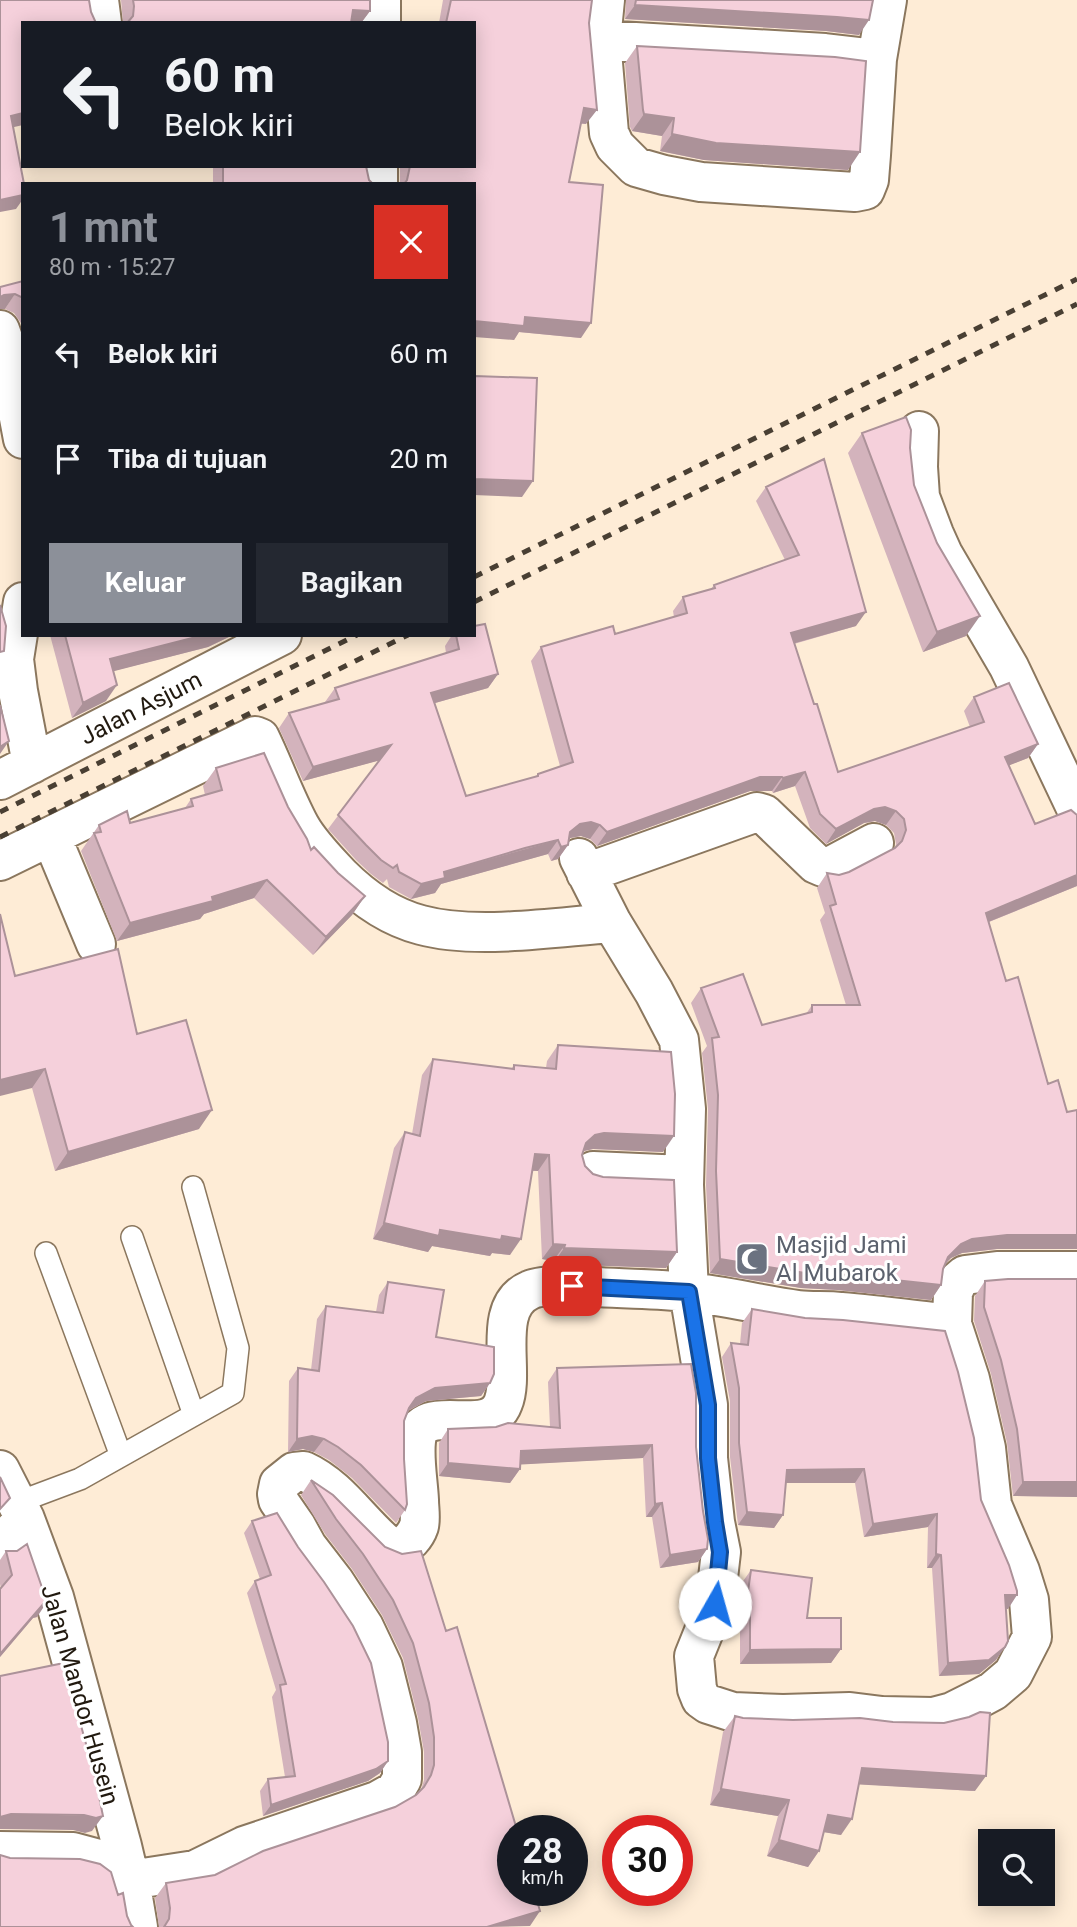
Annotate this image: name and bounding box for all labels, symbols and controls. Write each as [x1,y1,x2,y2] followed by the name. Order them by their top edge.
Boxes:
[164,47,275,104] text: 60 m
[49,49,140,140] icon: left
[164,106,294,144] text: Belok kiri
[49,203,158,252] text: 1 mnt
[374,205,448,279] button: close
[49,254,175,281] text: 80 m · 15:27
[49,335,87,373] icon: left
[108,339,218,369] text: Belok kiri
[390,339,448,369] text: 60 m
[49,440,87,478] icon: arrive
[108,444,267,474] text: Tiba di tujuan
[390,444,448,474] text: 20 m
[49,543,242,623] button: Keluar
[256,543,448,623] button: Bagikan
[76,665,206,751] street label: Jalan Asjum
[776,1231,907,1287] place label: Masjid Jami Al Mubarok
[733,1240,771,1278] mosque icon: Masjid Jami Al Mubarok
[542,1256,602,1316] pin
[553,1267,591,1305] icon: arrive
[678,1567,752,1641] position arrow
[35,1582,125,1808] street label: Jalan Mandor Husein
[602,1815,693,1906] speed limit sign: 30
[978,1829,1055,1906] map controls
[978,1829,1055,1906] button: search
[522,1831,563,1872] text: 28
[521,1867,564,1888] text: km/h

